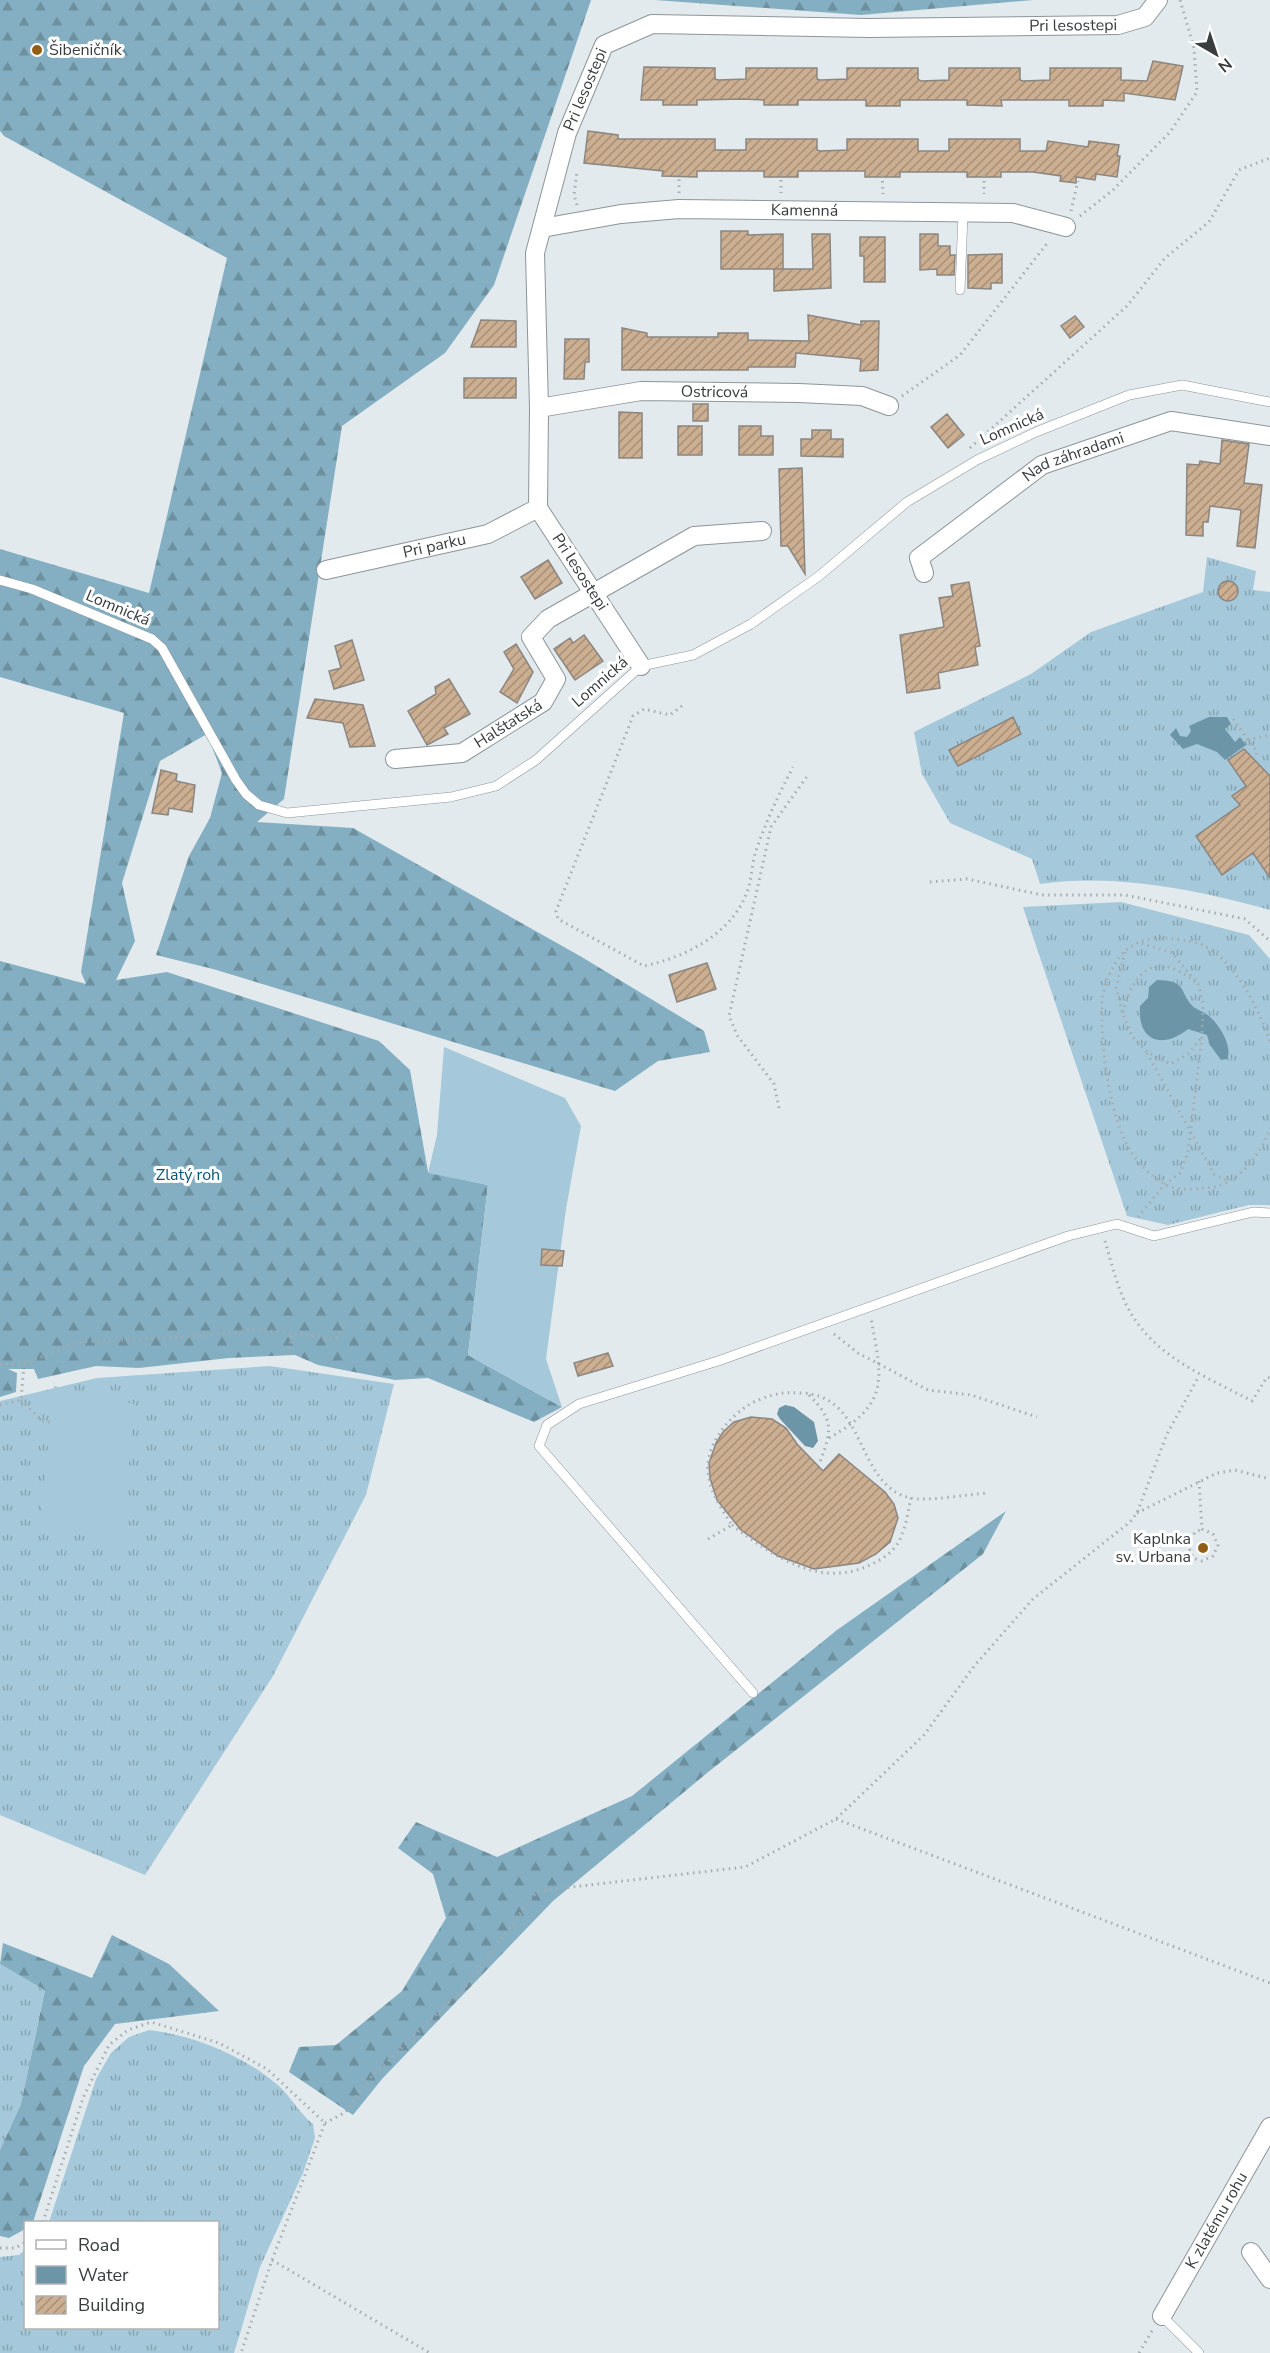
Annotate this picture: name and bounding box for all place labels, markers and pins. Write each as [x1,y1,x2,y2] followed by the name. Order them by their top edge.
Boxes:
[49,39,123,61] place label: Šibeničník
[30,43,44,57] marker: Šibeničník
[1115,1528,1191,1568] place label: Kaplnka sv. Urbana
[1196,1541,1210,1555] marker: Kaplnka sv. Urbana

